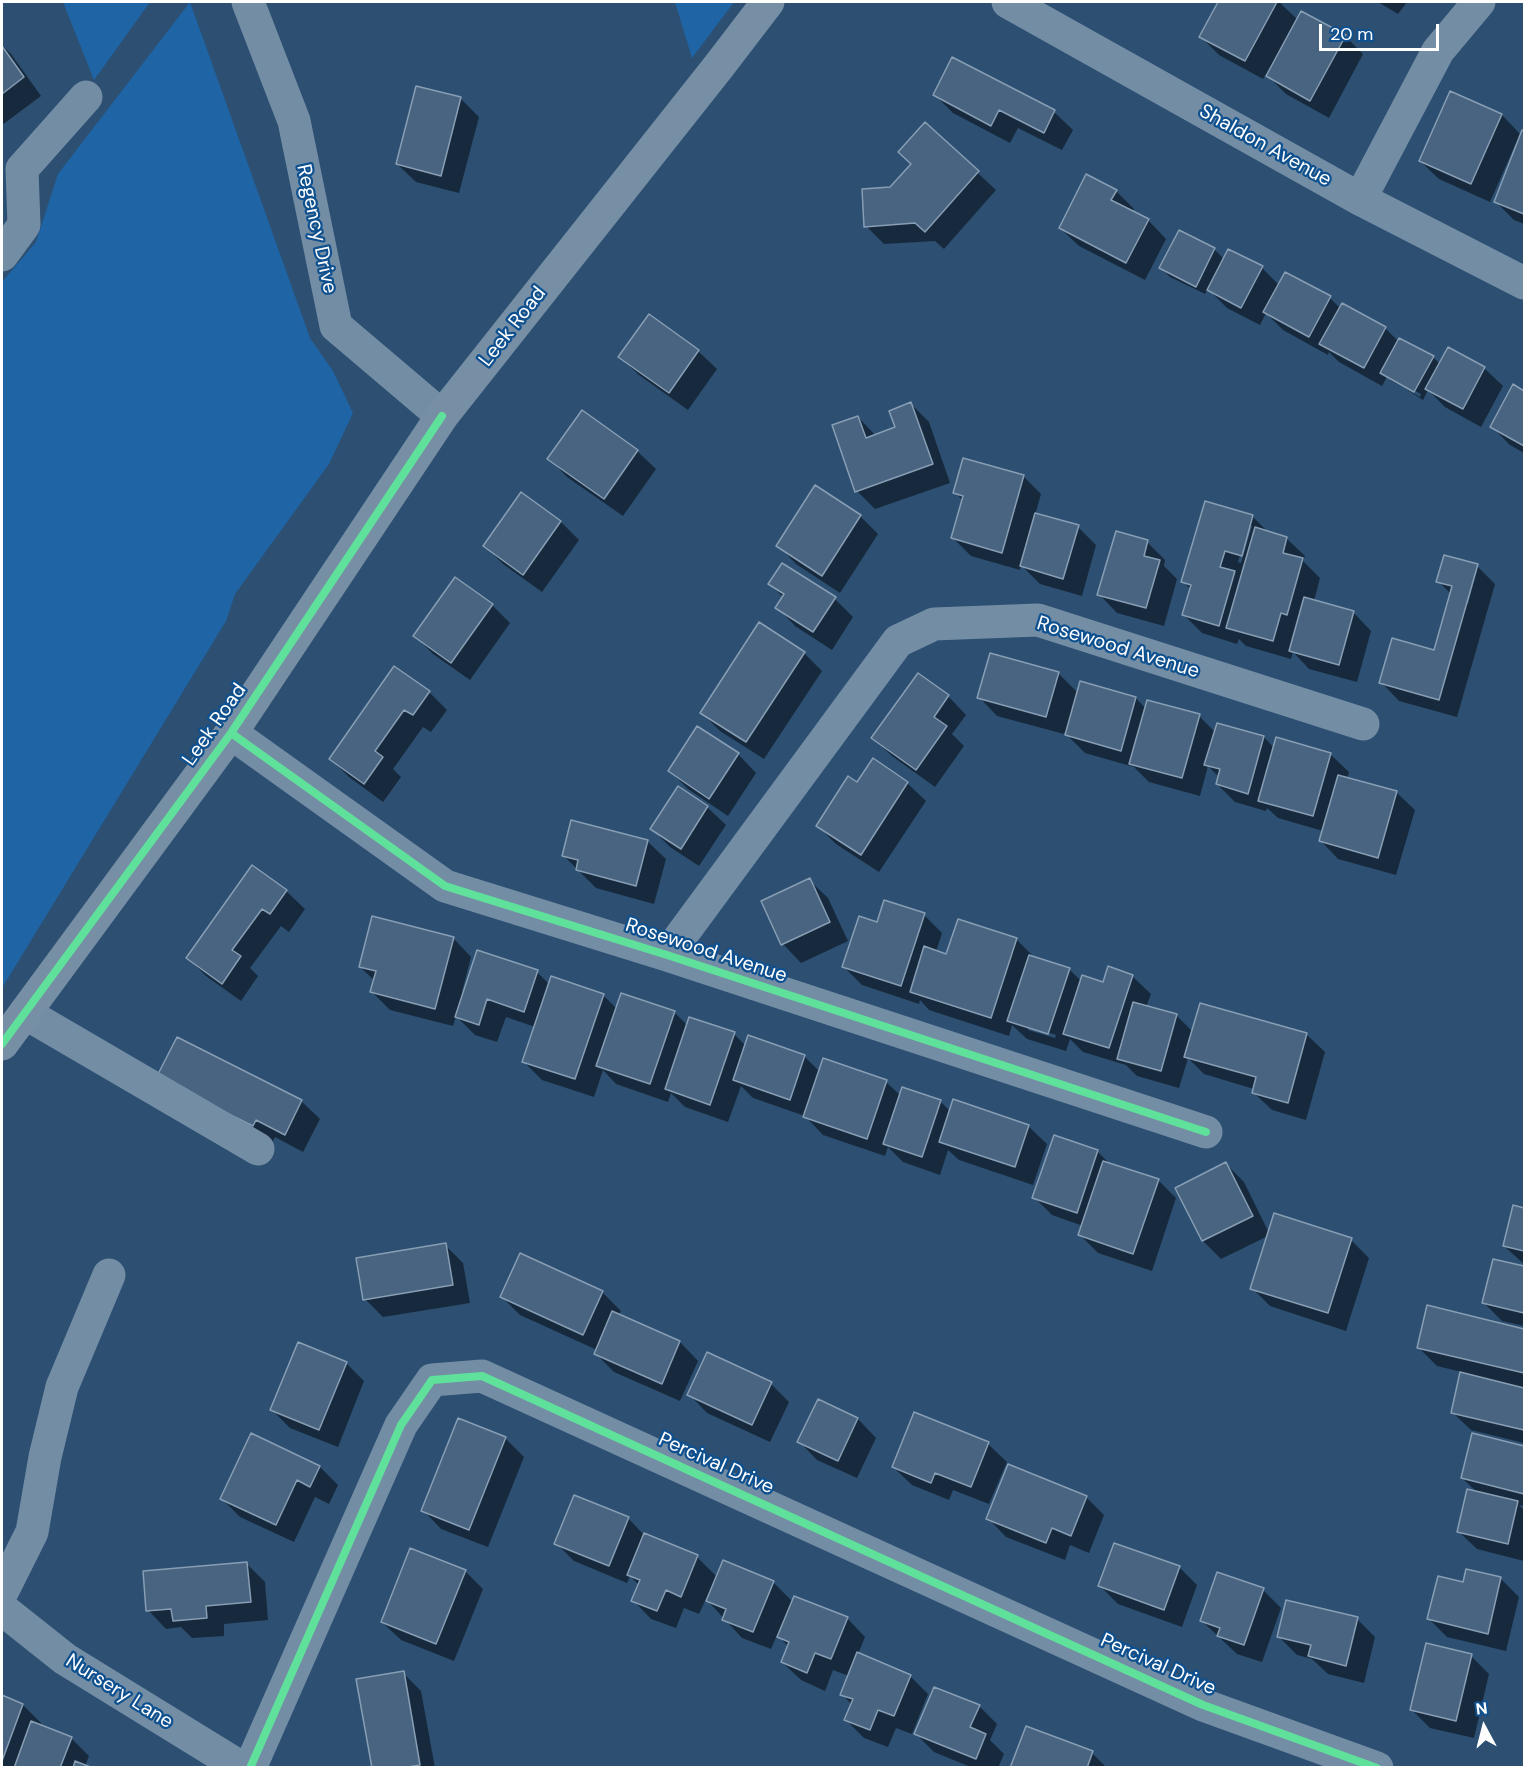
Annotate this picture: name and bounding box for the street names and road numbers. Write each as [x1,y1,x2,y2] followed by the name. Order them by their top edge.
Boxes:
[1195,100,1335,192] street label: Shaldon Avenue
[291,162,341,296] street label: Regency Drive
[474,282,552,372] street label: Leek Road
[1034,612,1202,684] street label: Rosewood Avenue
[178,679,252,771] street label: Leek Road
[622,914,790,988] street label: Rosewood Avenue
[655,1428,777,1500] street label: Percival Drive
[1097,1629,1219,1701] street label: Percival Drive
[61,1649,177,1735] street label: Nursery Lane

